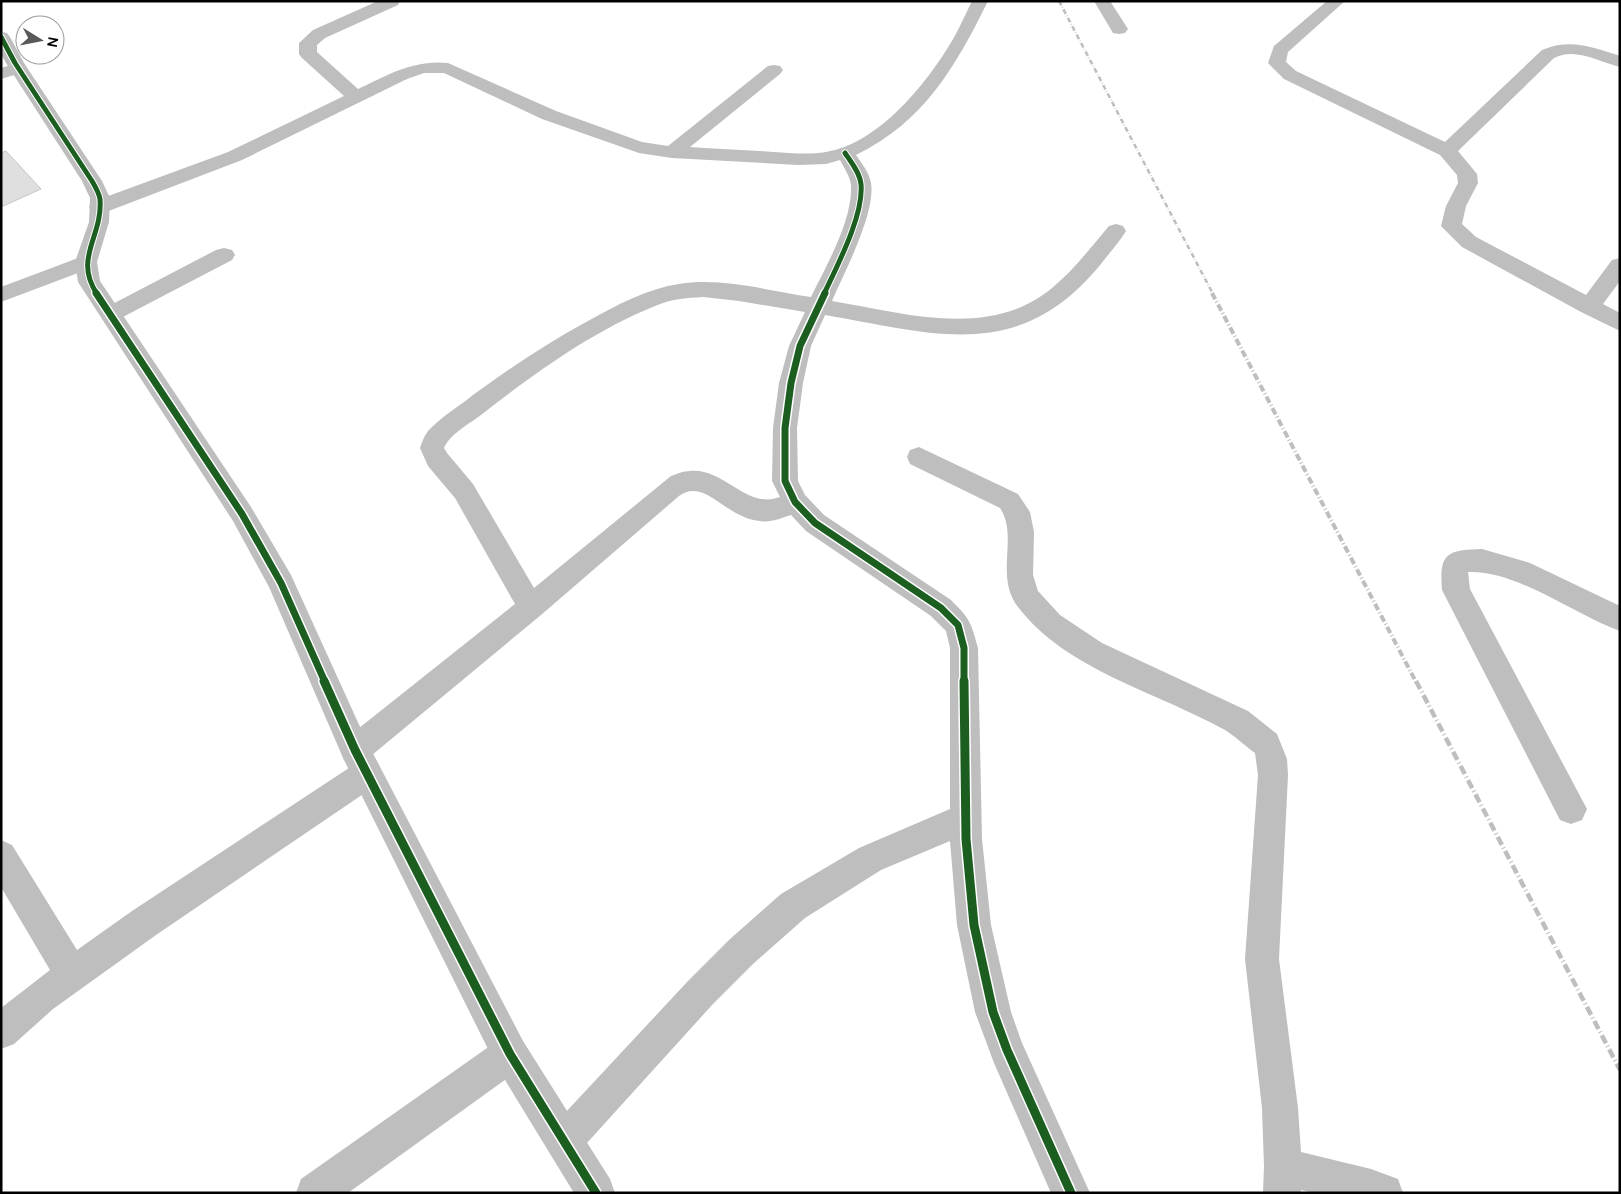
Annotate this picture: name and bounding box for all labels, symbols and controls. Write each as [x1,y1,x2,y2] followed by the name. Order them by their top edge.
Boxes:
[15,15,65,65] north arrow
[43,36,63,49] text: N

